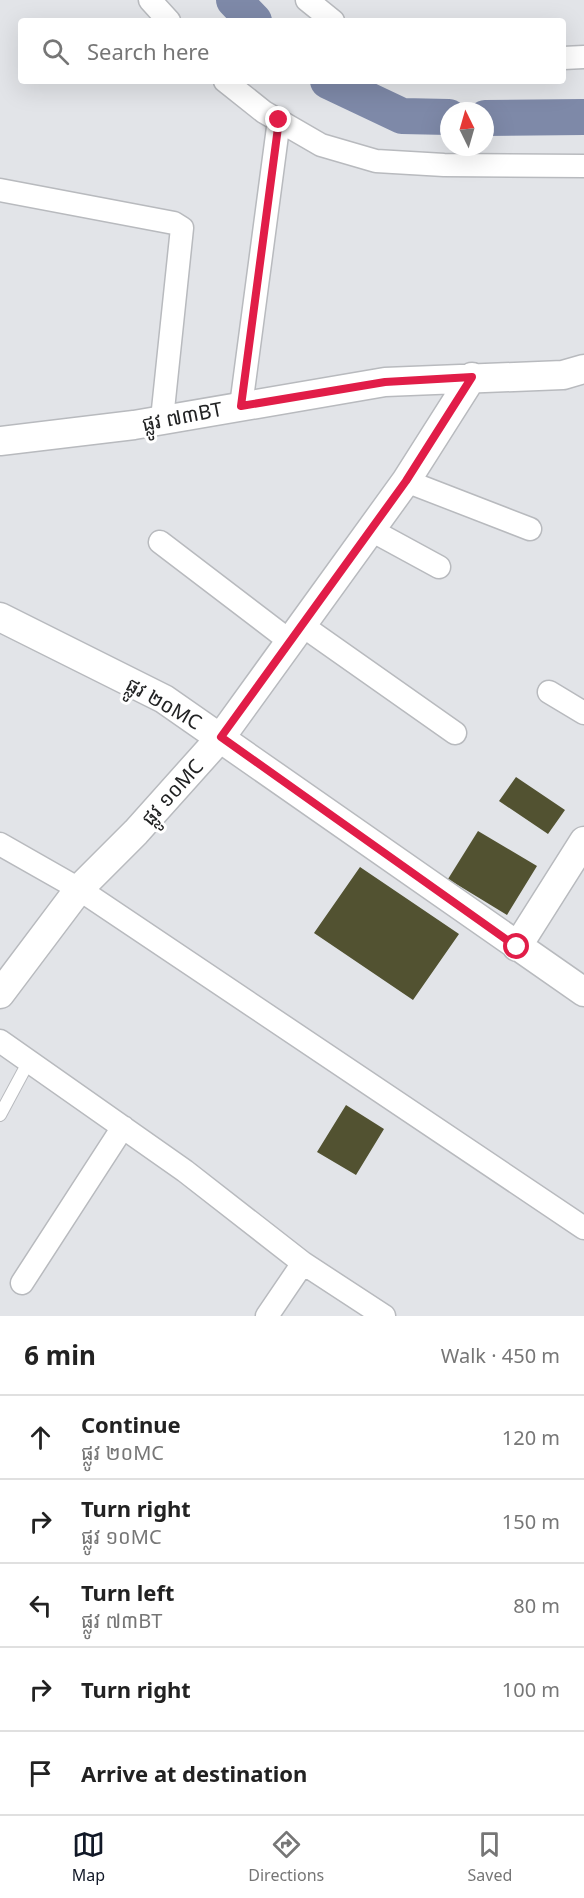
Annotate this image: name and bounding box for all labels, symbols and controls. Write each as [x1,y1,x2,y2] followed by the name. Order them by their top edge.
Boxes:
[18,18,566,84] search box
[39,35,72,68] icon: search
[87,36,209,66] text: Search here
[440,102,494,156] north arrow
[265,106,291,132] route end
[139,395,226,443] street label: ផ្លូវ ៧៣BT
[118,671,207,741] street label: ផ្លូវ ២០MC
[135,753,214,835] street label: ផ្លូវ ១០MC
[503,933,529,959] route start
[24,1337,96,1373] text: 6 min
[441,1342,560,1369] text: Walk · 450 m
[81,1409,181,1439] text: Continue
[24,1421,57,1454] icon: ahead
[502,1424,560,1451] text: 120 m
[81,1439,164,1466] text: ផ្លូវ ២០MC
[81,1493,191,1523] text: Turn right
[24,1505,57,1538] icon: right
[502,1508,560,1535] text: 150 m
[81,1523,162,1550] text: ផ្លូវ ១០MC
[81,1577,174,1607] text: Turn left
[24,1589,57,1622] icon: left
[513,1592,560,1619] text: 80 m
[81,1607,162,1634] text: ផ្លូវ ៧៣BT
[24,1673,57,1706] icon: right
[81,1674,191,1704] text: Turn right
[502,1676,560,1703] text: 100 m
[24,1757,57,1790] icon: arrive
[81,1758,307,1788] text: Arrive at destination
[72,1828,105,1886] tab: Map
[248,1828,324,1886] tab: Directions
[468,1828,512,1886] tab: Saved

